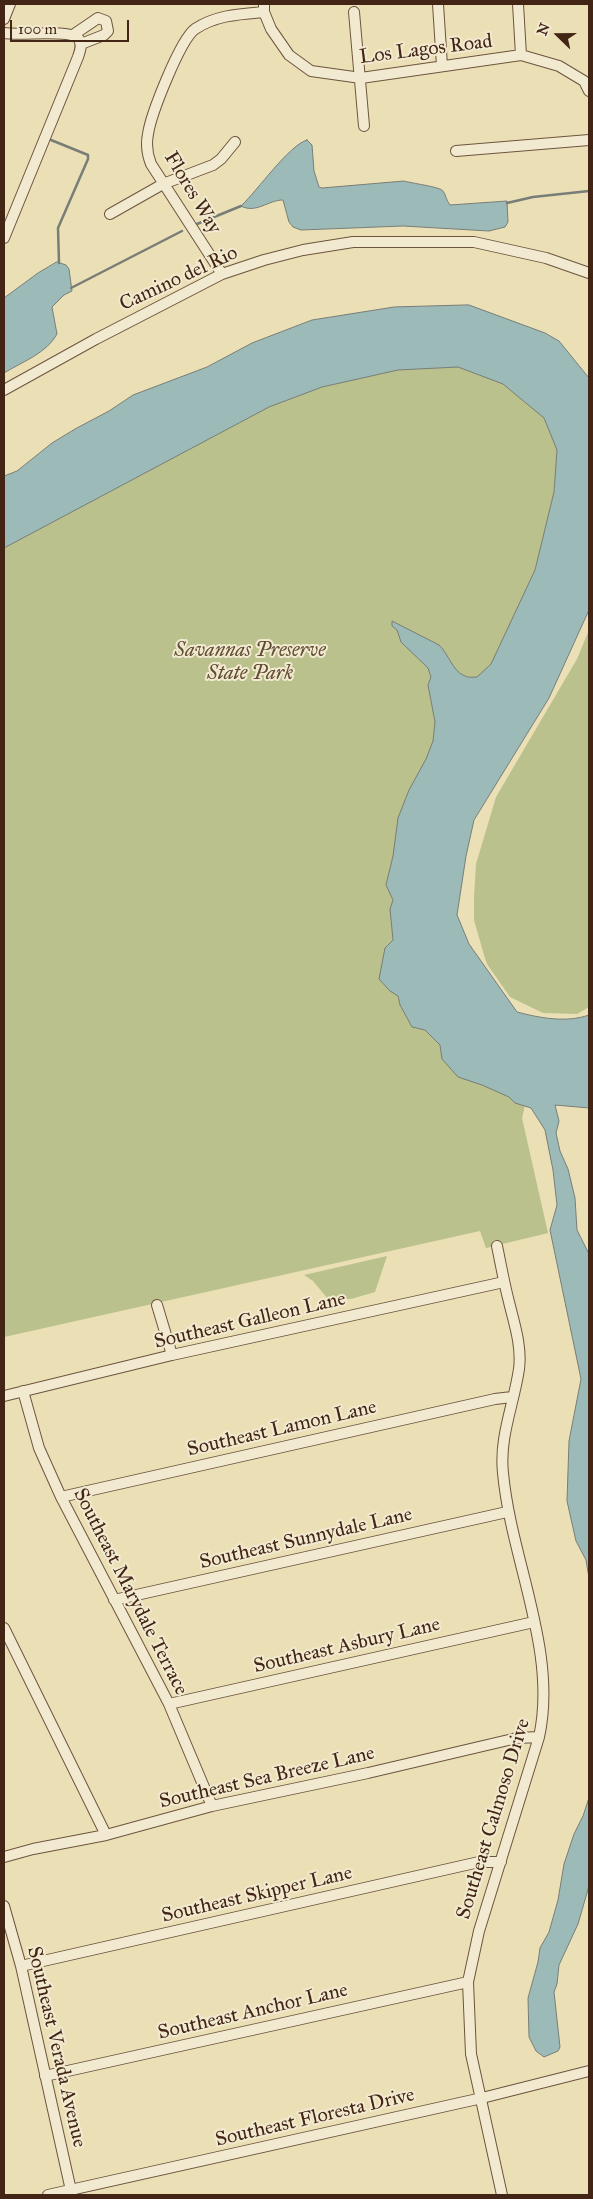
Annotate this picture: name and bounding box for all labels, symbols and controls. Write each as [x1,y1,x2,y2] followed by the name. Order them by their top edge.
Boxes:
[12,10,131,42] scale bar
[533,10,583,60] north arrow
[18,20,57,38] text: 100 m
[534,21,554,38] text: N
[358,30,494,70] street label: Los Lagos Road
[158,148,226,238] street label: Flores Way
[116,241,242,317] street label: Camino del Rio
[174,639,326,686] park label: Savannas Preserve State Park
[152,1287,348,1355] street label: Southeast Galleon Lane
[185,1396,379,1462] street label: Southeast Lamon Lane
[67,1485,193,1699] street label: Southeast Marydale Terrace
[197,1503,415,1575] street label: Southeast Sunnydale Lane
[251,1613,443,1679] street label: Southeast Asbury Lane
[452,1716,536,1922] street label: Southeast Calmoso Drive
[157,1742,377,1814] street label: Southeast Sea Breeze Lane
[159,1861,355,1929] street label: Southeast Skipper Lane
[21,1944,91,2150] street label: Southeast Verada Avenue
[156,1978,350,2046] street label: Southeast Anchor Lane
[213,2083,417,2153] street label: Southeast Floresta Drive

